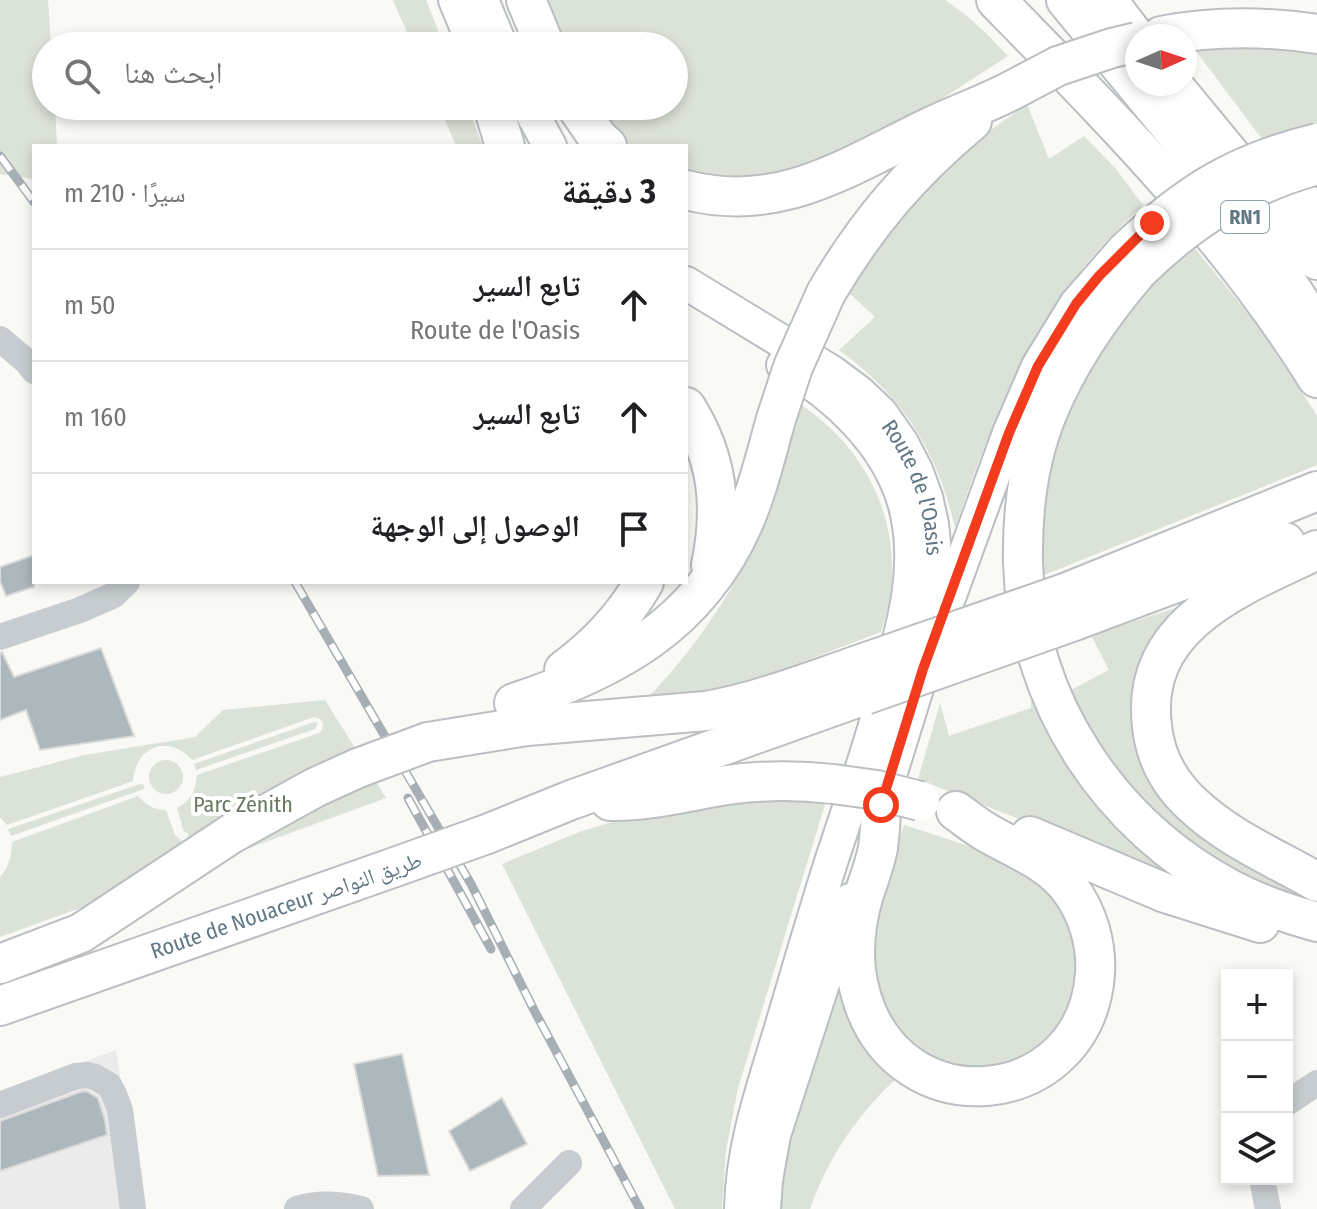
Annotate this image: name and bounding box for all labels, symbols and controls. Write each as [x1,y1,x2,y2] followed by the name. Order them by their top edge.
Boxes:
[1125,24,1197,96] north arrow
[32,32,688,120] search box
[60,54,104,98] icon: search
[124,55,223,91] text: ابحث هنا
[561,171,656,212] text: 3 دقيقة
[64,178,186,209] text: سيرًا · 210 m
[1221,201,1269,233] road number: RN1
[1134,205,1170,241] route end
[474,268,580,304] text: تابع السير
[612,283,656,327] icon: ahead
[64,290,116,321] text: 50 m
[410,315,580,346] text: Route de l'Oasis
[612,395,656,439] icon: ahead
[474,396,580,432] text: تابع السير
[64,402,127,433] text: 160 m
[876,415,948,557] street label: Route de l'Oasis
[612,507,656,551] icon: arrive
[370,508,580,544] text: الوصول إلى الوجهة
[863,787,899,823] route start
[193,791,293,818] park label: Parc Zénith
[147,846,425,965] street label: Route de Nouaceur طريق النواصر
[1221,969,1293,1185] map controls
[1221,969,1293,1041] button: +
[1221,1041,1293,1113] button: −
[1221,1113,1293,1185] button: layers

